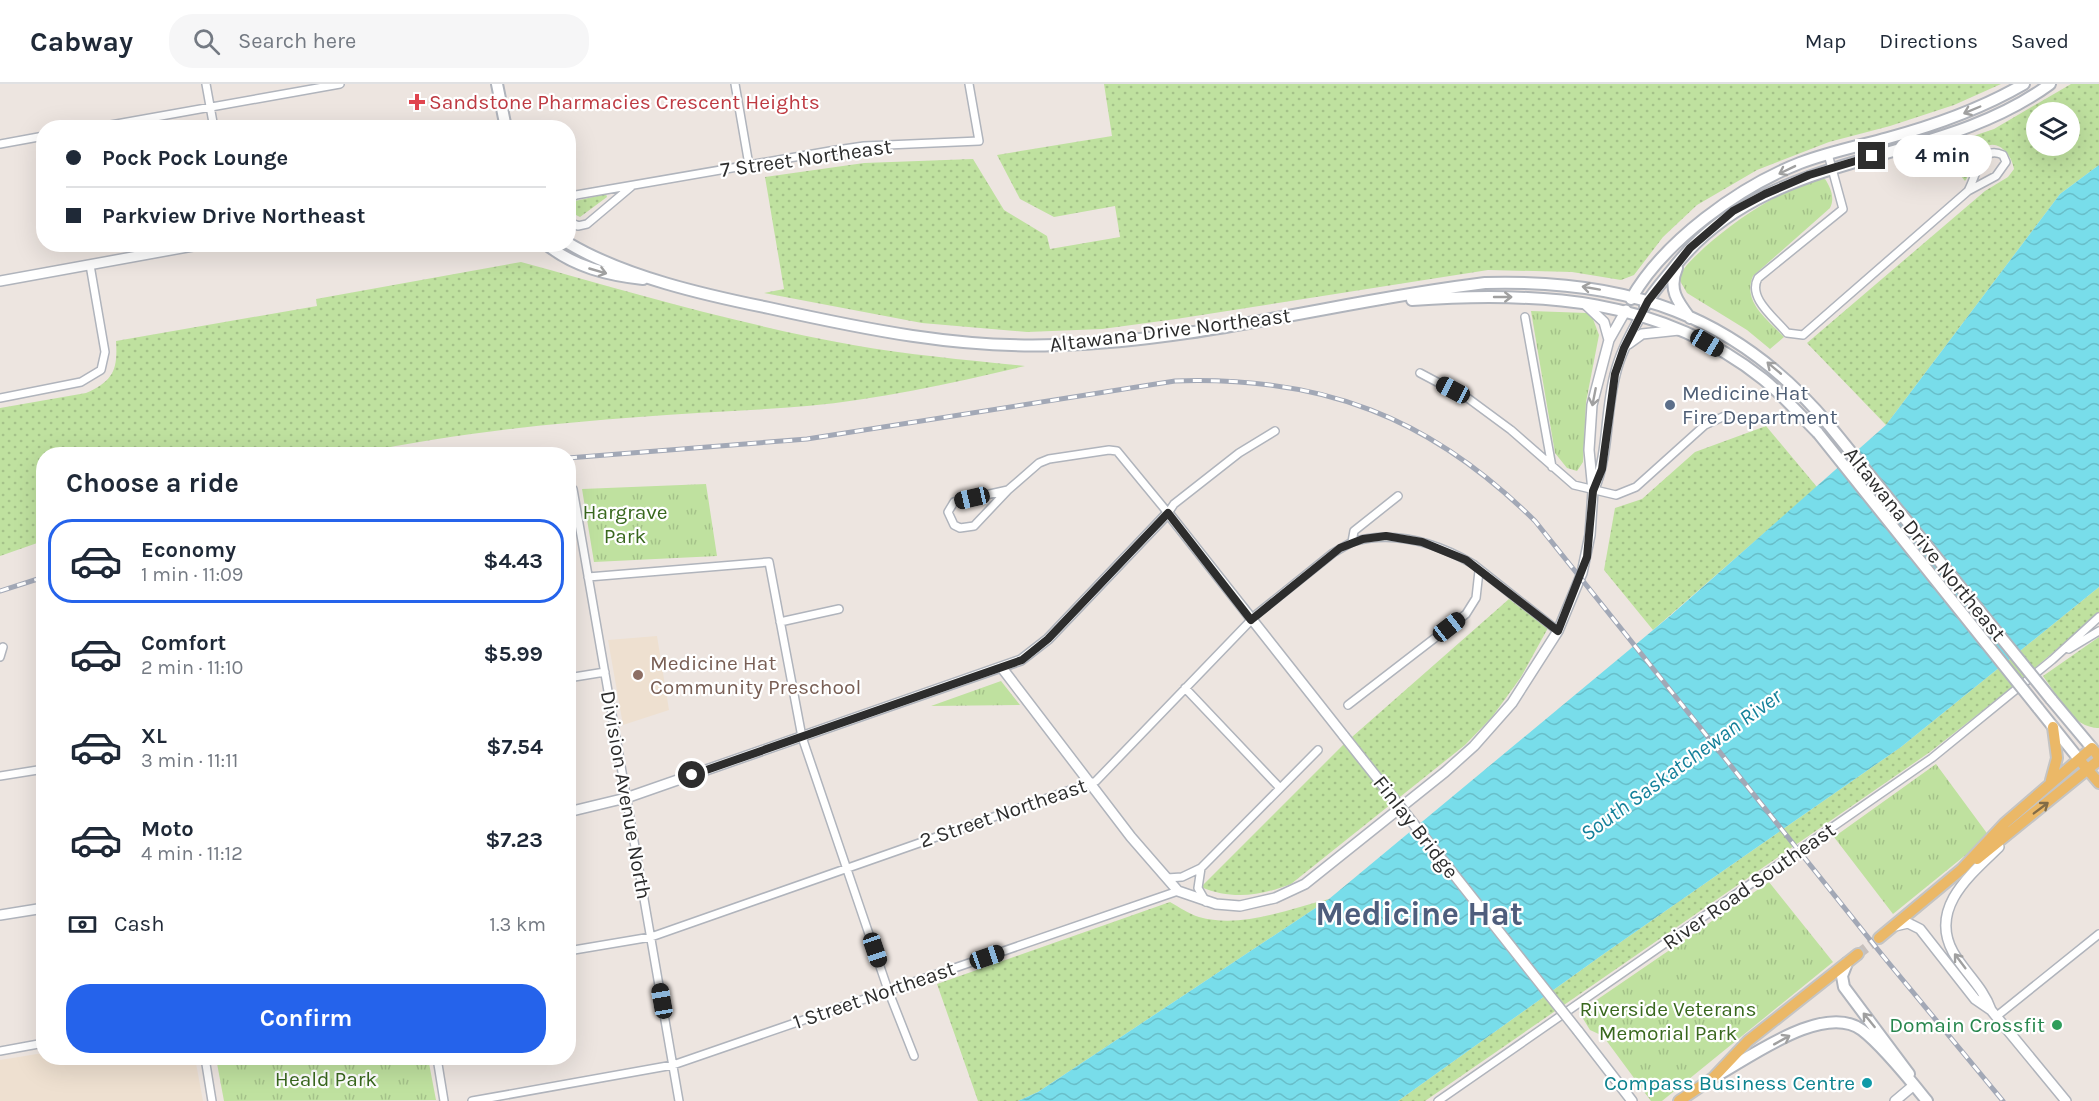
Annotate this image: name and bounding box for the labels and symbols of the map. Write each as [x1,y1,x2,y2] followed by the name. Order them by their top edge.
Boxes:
[429,90,820,114] place label: Sandstone Pharmacies Crescent Heights
[410,95,424,109] marker: Sandstone Pharmacies Crescent Heights
[1963,105,1982,116] one-way arrow
[719,134,893,182] street label: 7 Street Northeast
[1893,135,1992,177] callout: 4 min
[1858,142,1885,169] route end
[1778,164,1796,176] one-way arrow
[588,266,607,277] one-way arrow
[1582,282,1601,293] one-way arrow
[1492,291,1512,303] one-way arrow
[1048,303,1292,357] street label: Altawana Drive Northeast
[1687,326,1727,360] car
[1766,361,1782,374] one-way arrow
[1433,374,1473,406] car
[1682,381,1838,429] place label: Medicine Hat Fire Department
[1588,387,1599,406] one-way arrow
[1663,398,1677,412] marker: Medicine Hat Fire Department
[1839,442,2011,646] street label: Altawana Drive Northeast
[952,485,992,511] car
[582,500,668,548] park label: Hargrave Park
[1429,609,1469,645] car
[650,651,861,699] place label: Medicine Hat Community Preschool
[631,668,645,682] marker: Medicine Hat Community Preschool
[1575,682,1788,847] water label: South Saskatchewan River
[596,689,656,901] street label: Division Avenue North
[678,761,705,788] route start
[1368,771,1464,883] street label: Finlay Bridge
[916,773,1090,853] street label: 2 Street Northeast
[2032,801,2048,814] one-way arrow
[1658,817,1840,955] street label: River Road Southeast
[1315,895,1523,933] district label: Medicine Hat
[861,930,889,970] car
[967,943,1007,971] car
[1954,954,1967,970] one-way arrow
[790,956,958,1034] street label: 1 Street Northeast
[650,982,674,1020] car
[1579,997,1757,1045] park label: Riverside Veterans Memorial Park
[1863,1013,1876,1029] one-way arrow
[1889,1013,2045,1037] place label: Domain Crossfit
[2050,1018,2064,1032] marker: Domain Crossfit
[1773,1034,1791,1045] one-way arrow
[275,1067,377,1091] park label: Heald Park
[1604,1071,1855,1095] place label: Compass Business Centre
[1860,1076,1874,1090] marker: Compass Business Centre

